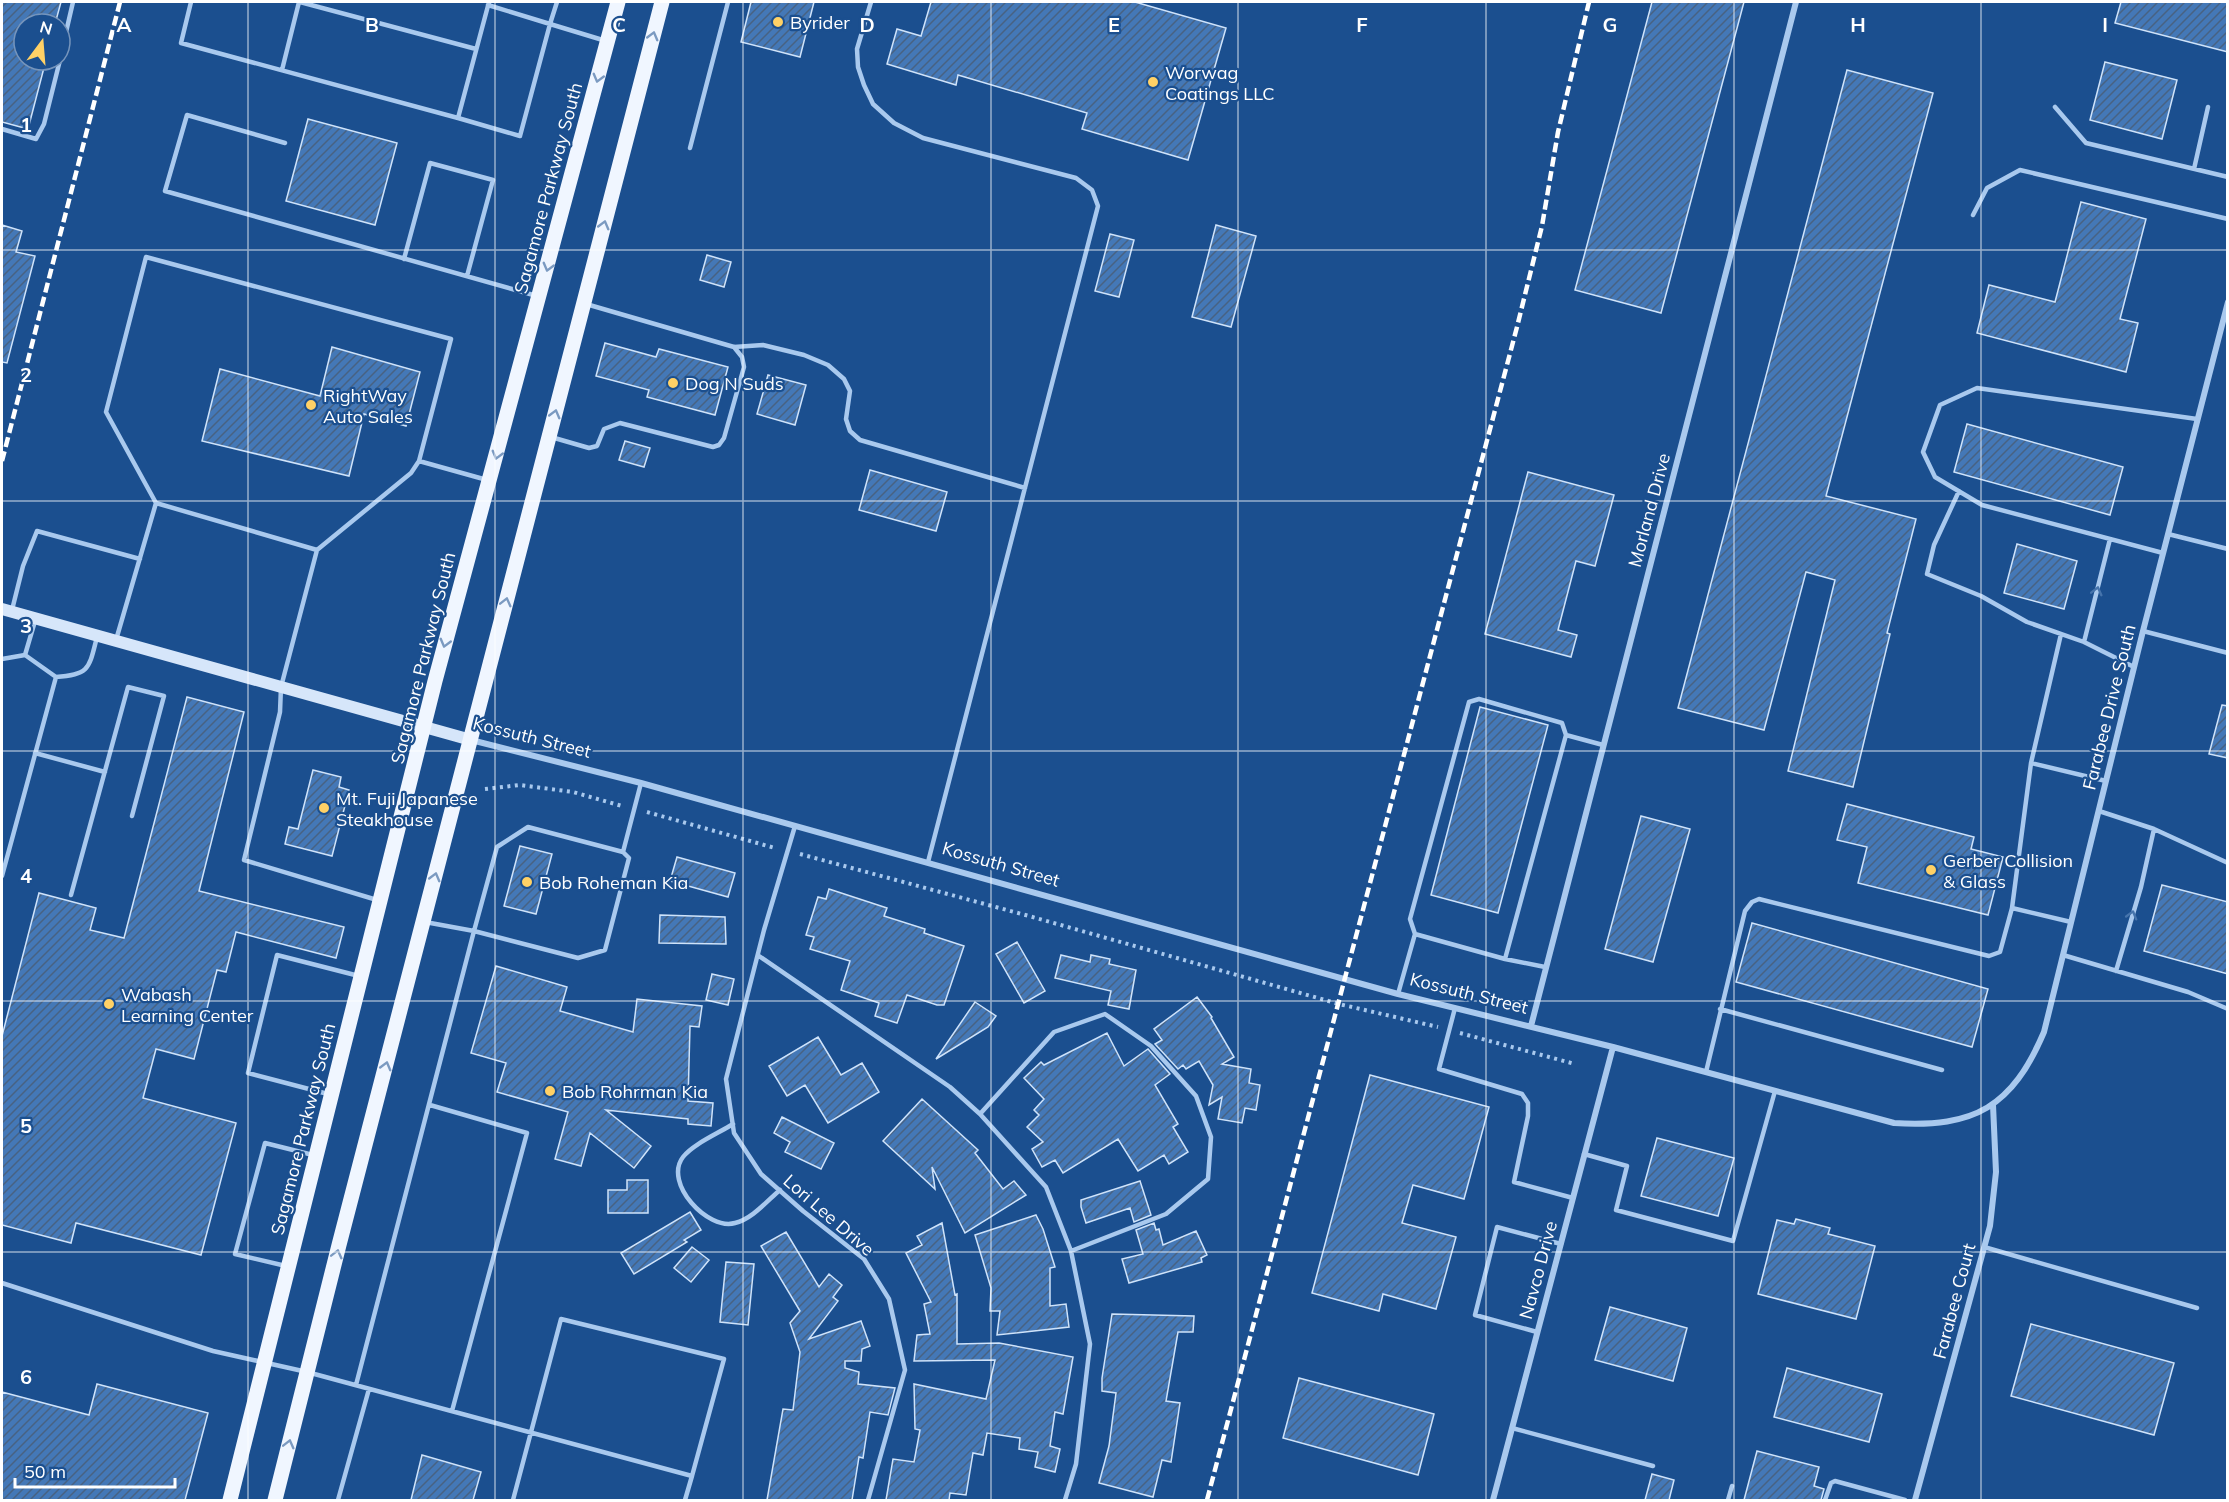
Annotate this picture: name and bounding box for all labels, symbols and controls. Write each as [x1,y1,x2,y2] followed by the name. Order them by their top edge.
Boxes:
[790,11,850,34] place label: Byrider
[12,12,72,72] north arrow
[117,12,132,37] text: A
[365,12,379,37] text: B
[612,12,626,37] text: C
[859,12,875,37] text: D
[1108,12,1120,37] text: E
[1356,12,1368,37] text: F
[1603,12,1617,37] text: G
[1850,12,1866,37] text: H
[2102,12,2108,37] text: I
[771,15,785,29] marker: Byrider
[38,16,55,39] text: N
[646,31,658,42] one-way arrow
[1165,61,1275,105] place label: Worwag Coatings LLC
[592,73,605,83] one-way arrow
[1146,75,1160,89] marker: Worwag Coatings LLC
[509,80,587,296] street label: Sagamore Parkway South
[20,112,32,137] text: 1
[597,220,609,231] one-way arrow
[542,262,555,272] one-way arrow
[20,362,32,387] text: 2
[685,372,784,395] place label: Dog N Suds
[666,376,680,390] marker: Dog N Suds
[323,384,413,428] place label: RightWay Auto Sales
[304,398,318,412] marker: RightWay Auto Sales
[548,409,560,419] one-way arrow
[491,450,504,460] one-way arrow
[1623,451,1675,569] street label: Morland Drive
[386,550,460,766] street label: Sagamore Parkway South
[2089,586,2102,596] one-way arrow
[499,598,512,608] one-way arrow
[20,613,32,638] text: 3
[2077,622,2141,792] street label: Farabee Drive South
[440,637,452,648] one-way arrow
[470,711,594,763] street label: Kossuth Street
[336,787,478,831] place label: Mt. Fuji Japanese Steakhouse
[317,801,331,815] marker: Mt. Fuji Japanese Steakhouse
[940,836,1062,892] street label: Kossuth Street
[1943,849,2073,893] place label: Gerber Collision & Glass
[20,863,32,888] text: 4
[1924,863,1938,877] marker: Gerber Collision & Glass
[539,871,688,894] place label: Bob Roheman Kia
[427,872,440,882] one-way arrow
[520,875,534,889] marker: Bob Roheman Kia
[2125,910,2137,921] one-way arrow
[1407,967,1531,1019] street label: Kossuth Street
[121,983,254,1027] place label: Wabash Learning Center
[102,997,116,1011] marker: Wabash Learning Center
[266,1021,340,1237] street label: Sagamore Parkway South
[378,1061,391,1071] one-way arrow
[562,1080,708,1103] place label: Bob Rohrman Kia
[543,1084,557,1098] marker: Bob Rohrman Kia
[20,1113,32,1138] text: 5
[779,1169,879,1261] street label: Lori Lee Drive
[1514,1218,1562,1322] street label: Navco Drive
[1928,1241,1980,1361] street label: Farabee Court
[329,1250,342,1260] one-way arrow
[20,1364,32,1389] text: 6
[282,1439,295,1449] one-way arrow
[15,1451,176,1489] scale bar
[24,1460,66,1483] text: 50 m

